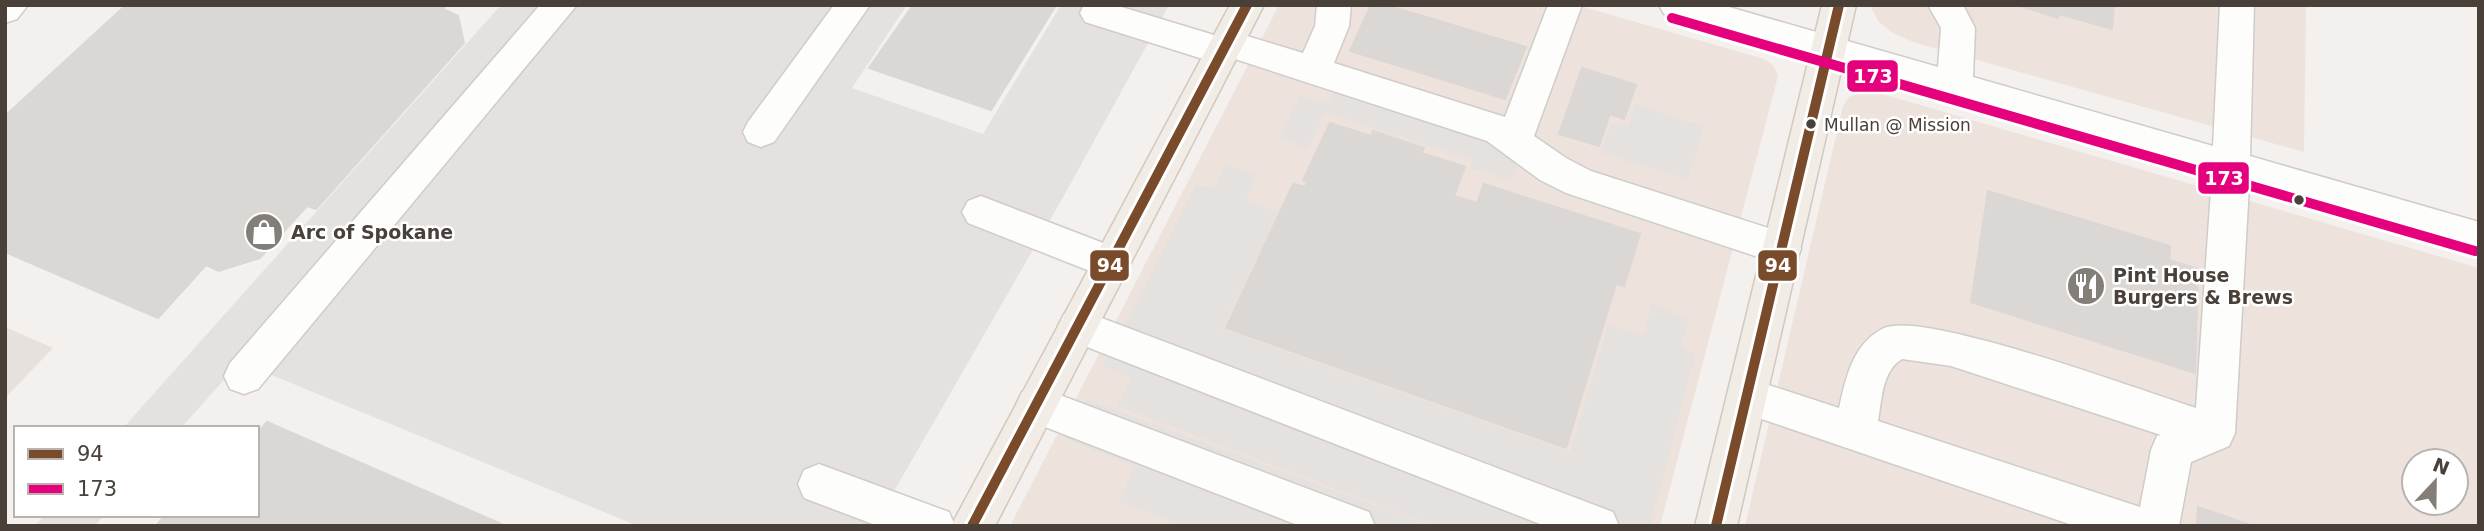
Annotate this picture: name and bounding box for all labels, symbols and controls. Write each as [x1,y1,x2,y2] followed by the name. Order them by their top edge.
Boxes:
[1846,59,1899,93] line badge: 173
[1853,65,1893,87] text: 173
[1824,115,1971,135] place label: Mullan @ Mission
[1804,117,1818,131] marker: Mullan @ Mission
[2197,161,2250,195] line badge: 173
[2204,167,2244,189] text: 173
[2292,193,2306,207] unlabelled marker
[243,211,285,253] shop icon: Arc of Spokane
[291,221,453,243] place label: Arc of Spokane
[1089,249,1130,282] line badge: 94
[1757,249,1798,282] line badge: 94
[1097,254,1123,276] text: 94
[1765,254,1791,276] text: 94
[2113,264,2293,308] place label: Pint House Burgers & Brews
[2065,265,2107,307] restaurant icon: Pint House Burgers & Brews
[14,426,259,517] legend
[77,442,104,466] text: 94
[2400,447,2470,517] north arrow
[2430,453,2453,479] text: N
[77,477,117,501] text: 173

